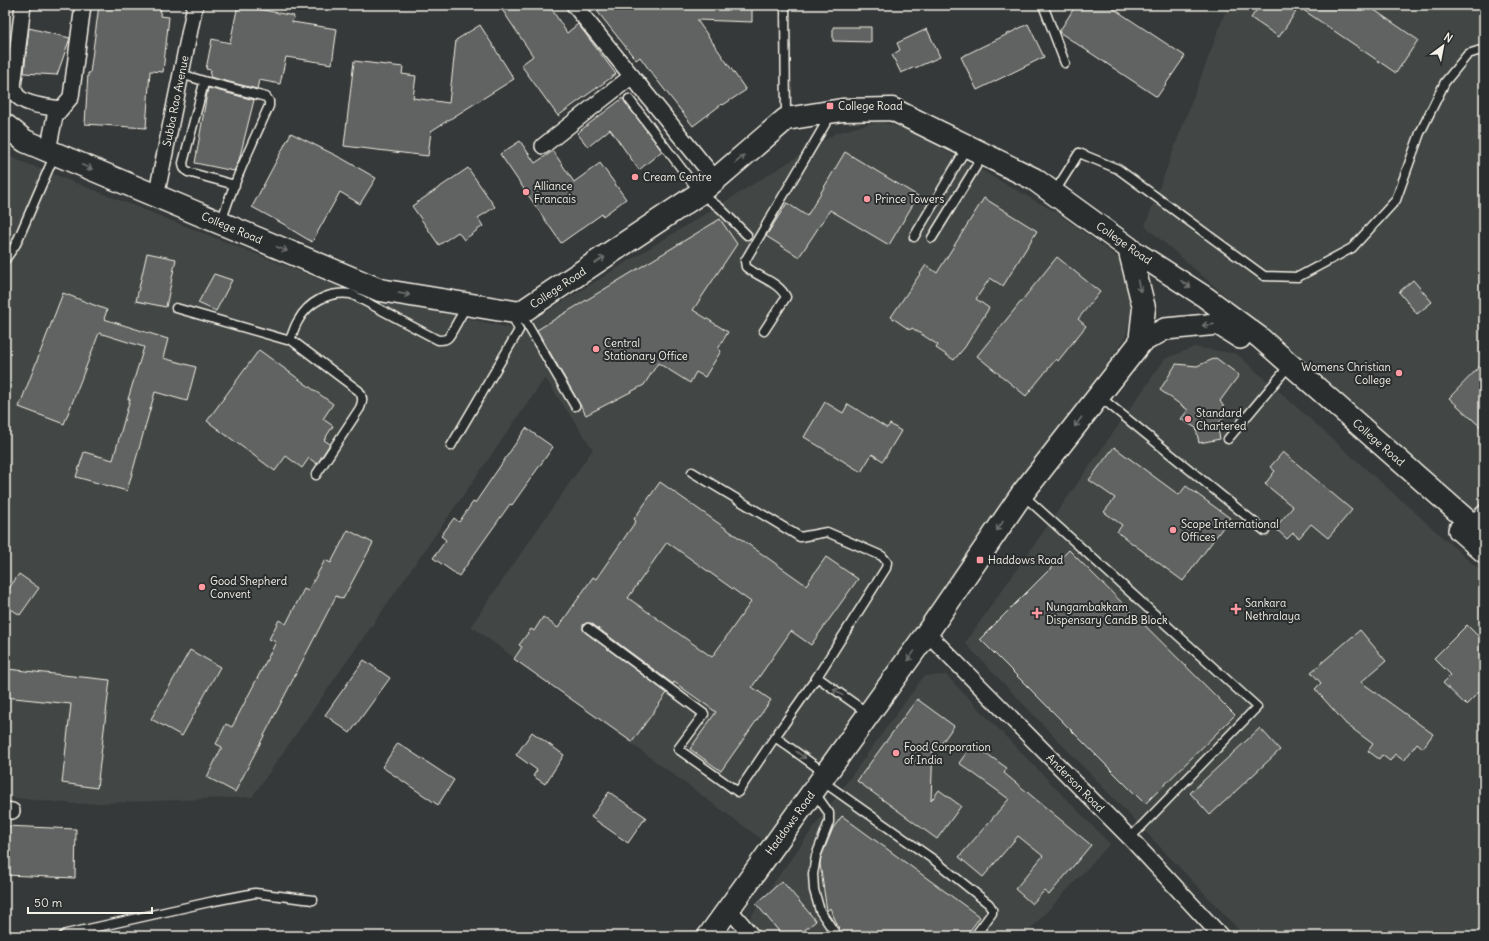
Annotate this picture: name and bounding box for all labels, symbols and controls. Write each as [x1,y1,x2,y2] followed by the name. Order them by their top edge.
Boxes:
[1423,26,1463,66] north arrow
[1441,30,1455,45] text: N
[159,54,192,148] street label: Subba Rao Avenue
[838,99,903,113] place label: College Road
[825,101,835,111] marker: College Road
[734,155,745,164] one-way arrow
[81,164,93,171] one-way arrow
[643,170,712,184] place label: Cream Centre
[630,172,640,182] marker: Cream Centre
[534,179,576,206] place label: Alliance Francais
[521,187,531,197] marker: Alliance Francais
[875,192,944,206] place label: Prince Towers
[862,194,872,204] marker: Prince Towers
[199,209,265,247] street label: College Road
[1094,219,1155,268] street label: College Road
[276,246,288,254] one-way arrow
[594,256,605,264] one-way arrow
[527,264,589,312] street label: College Road
[1135,279,1143,292] one-way arrow
[1180,281,1192,289] one-way arrow
[397,290,410,298] one-way arrow
[1202,321,1215,328] one-way arrow
[604,336,688,363] place label: Central Stationary Office
[591,344,601,354] marker: Central Stationary Office
[1301,360,1391,387] place label: Womens Christian College
[1394,368,1404,378] marker: Womens Christian College
[1196,406,1247,433] place label: Standard Chartered
[1183,414,1193,424] marker: Standard Chartered
[1074,416,1082,427] one-way arrow
[1350,416,1408,469] street label: College Road
[1181,517,1279,544] place label: Scope International Offices
[996,520,1004,531] one-way arrow
[1168,525,1178,535] marker: Scope International Offices
[988,553,1064,567] place label: Haddows Road
[975,555,985,565] marker: Haddows Road
[210,574,288,601] place label: Good Shepherd Convent
[197,582,207,592] marker: Good Shepherd Convent
[1245,596,1300,623] place label: Sankara Nethralaya
[1046,600,1168,627] place label: Nungambakkam Dispensary CandB Block
[1230,603,1242,615] marker: Sankara Nethralaya
[1031,607,1043,619] marker: Nungambakkam Dispensary CandB Block
[907,650,915,661] one-way arrow
[832,688,843,696] one-way arrow
[904,740,991,767] place label: Food Corporation of India
[891,748,901,758] marker: Food Corporation of India
[795,751,806,759] one-way arrow
[1044,751,1108,815] street label: Anderson Road
[762,788,818,858] street label: Haddows Road
[28,889,152,915] scale bar
[34,895,63,910] text: 50 m

